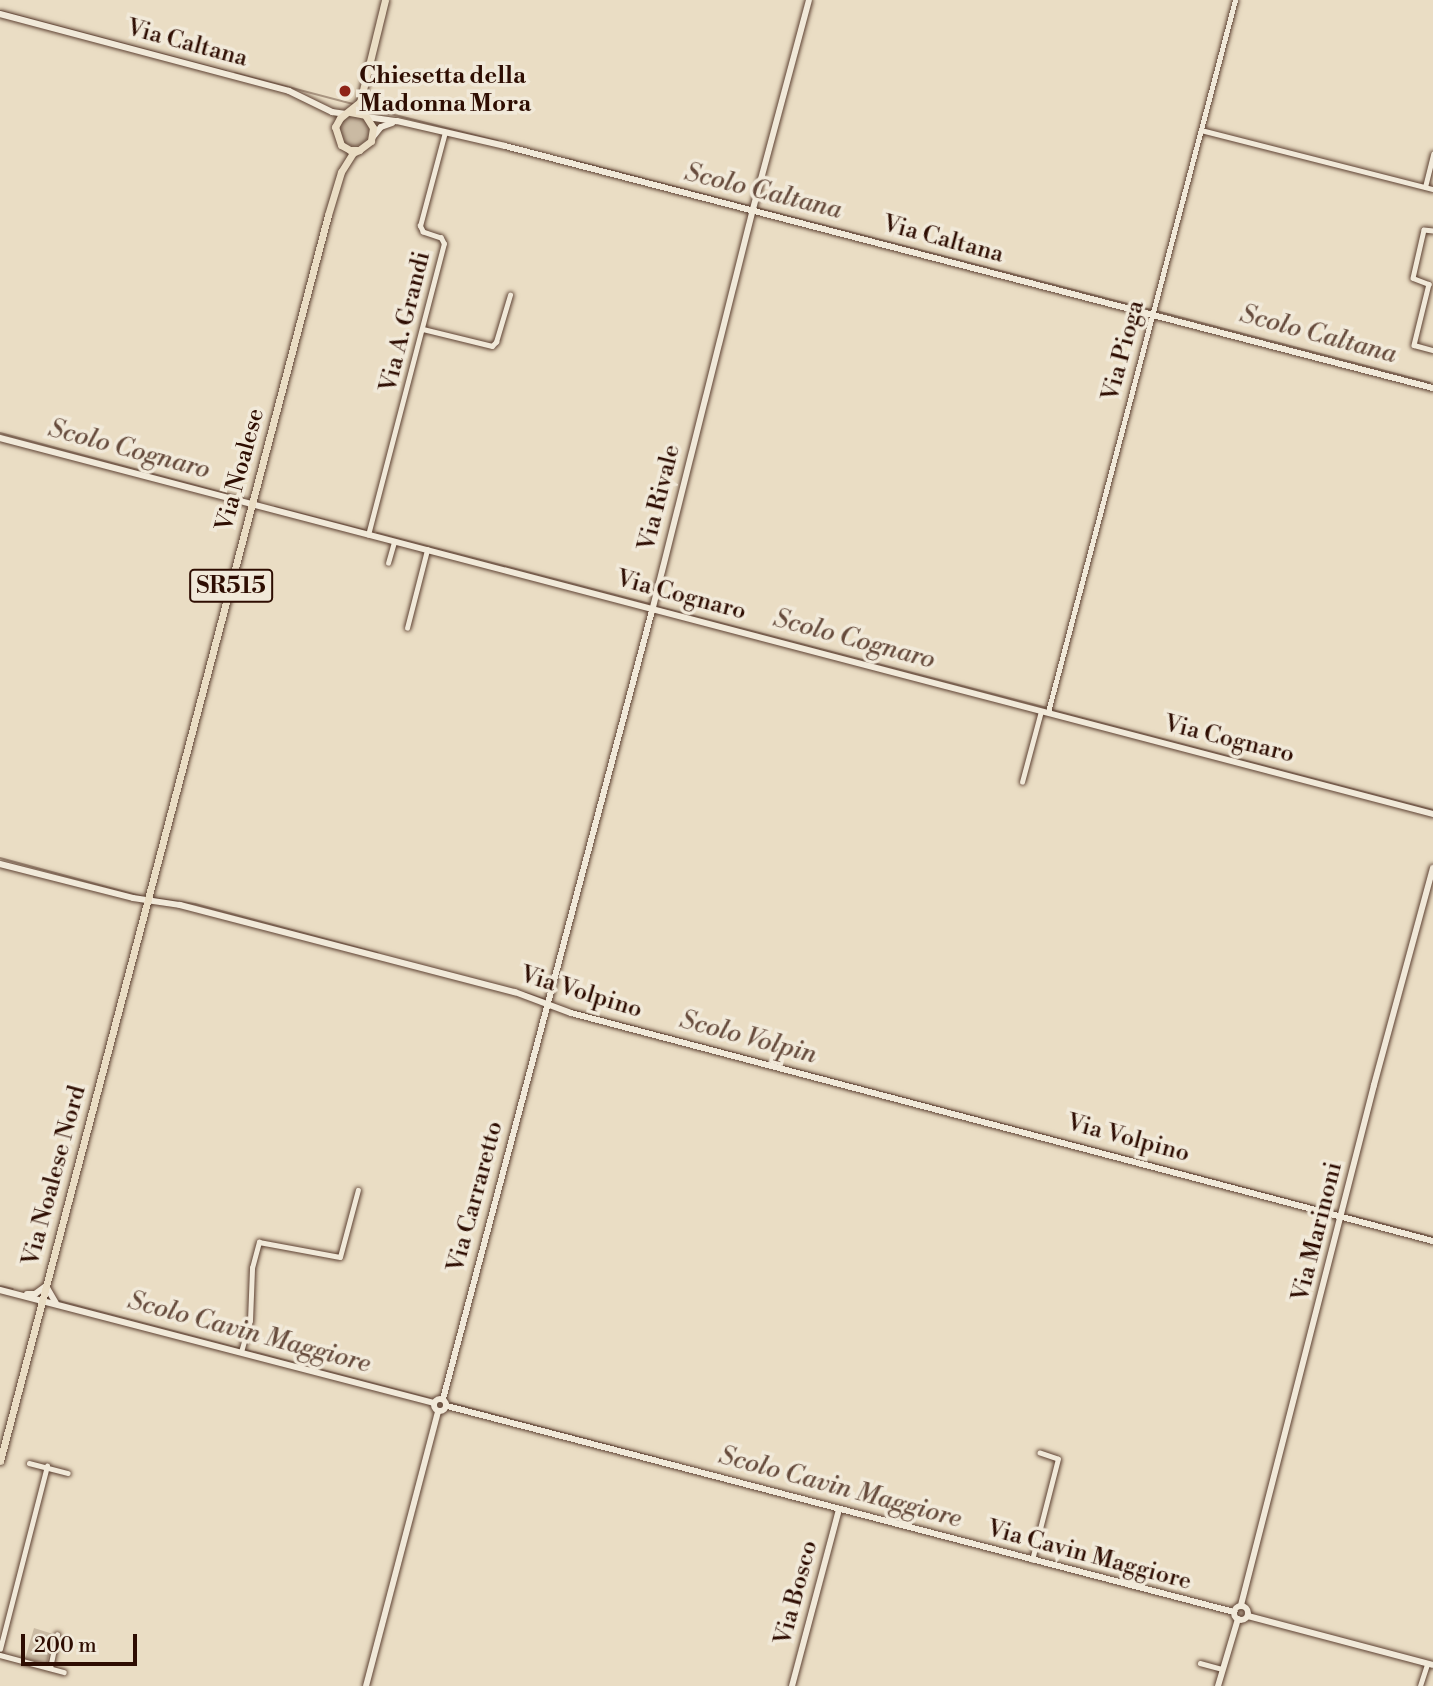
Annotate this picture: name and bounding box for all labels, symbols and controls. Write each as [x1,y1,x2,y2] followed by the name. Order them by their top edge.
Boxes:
[123,14,251,74] street label: Via Caltana
[359,63,531,119] place label: Chiesetta della Madonna Mora
[337,83,353,99] marker: Chiesetta della Madonna Mora
[681,157,845,227] water label: Scolo Caltana
[879,210,1007,270] street label: Via Caltana
[375,249,437,395] street label: Via A. Grandi
[1097,297,1151,405] street label: Via Pioga
[1236,299,1400,371] water label: Scolo Caltana
[211,405,271,535] street label: Via Noalese
[45,413,213,487] water label: Scolo Cognaro
[633,442,687,554] street label: Via Rivale
[613,565,749,627] street label: Via Cognaro
[189,566,273,606] road number: SR515
[770,603,938,677] water label: Scolo Cognaro
[1161,710,1297,770] street label: Via Cognaro
[517,961,645,1025] street label: Via Volpino
[676,1005,820,1071] water label: Scolo Volpin
[17,1083,93,1269] street label: Via Noalese Nord
[1063,1109,1193,1169] street label: Via Volpino
[442,1118,510,1276] street label: Via Carraretto
[1287,1159,1349,1305] street label: Via Marinoni
[124,1286,374,1380] water label: Scolo Cavin Maggiore
[715,1441,965,1535] water label: Scolo Cavin Maggiore
[984,1515,1194,1597] street label: Via Cavin Maggiore
[769,1537,825,1649] street label: Via Bosco
[24,1620,140,1664] scale bar
[34,1633,97,1659] text: 200 m

